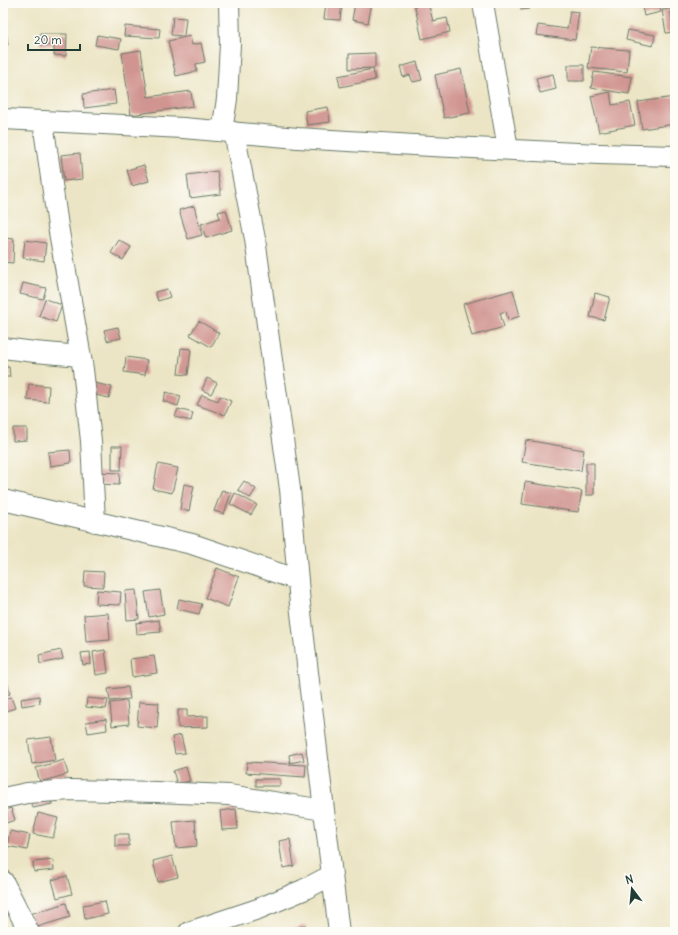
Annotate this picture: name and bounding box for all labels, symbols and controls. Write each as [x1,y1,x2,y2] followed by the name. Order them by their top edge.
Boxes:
[28,26,80,52] scale bar
[34,32,62,47] text: 20 m
[612,869,652,909] north arrow
[624,872,635,887] text: N

